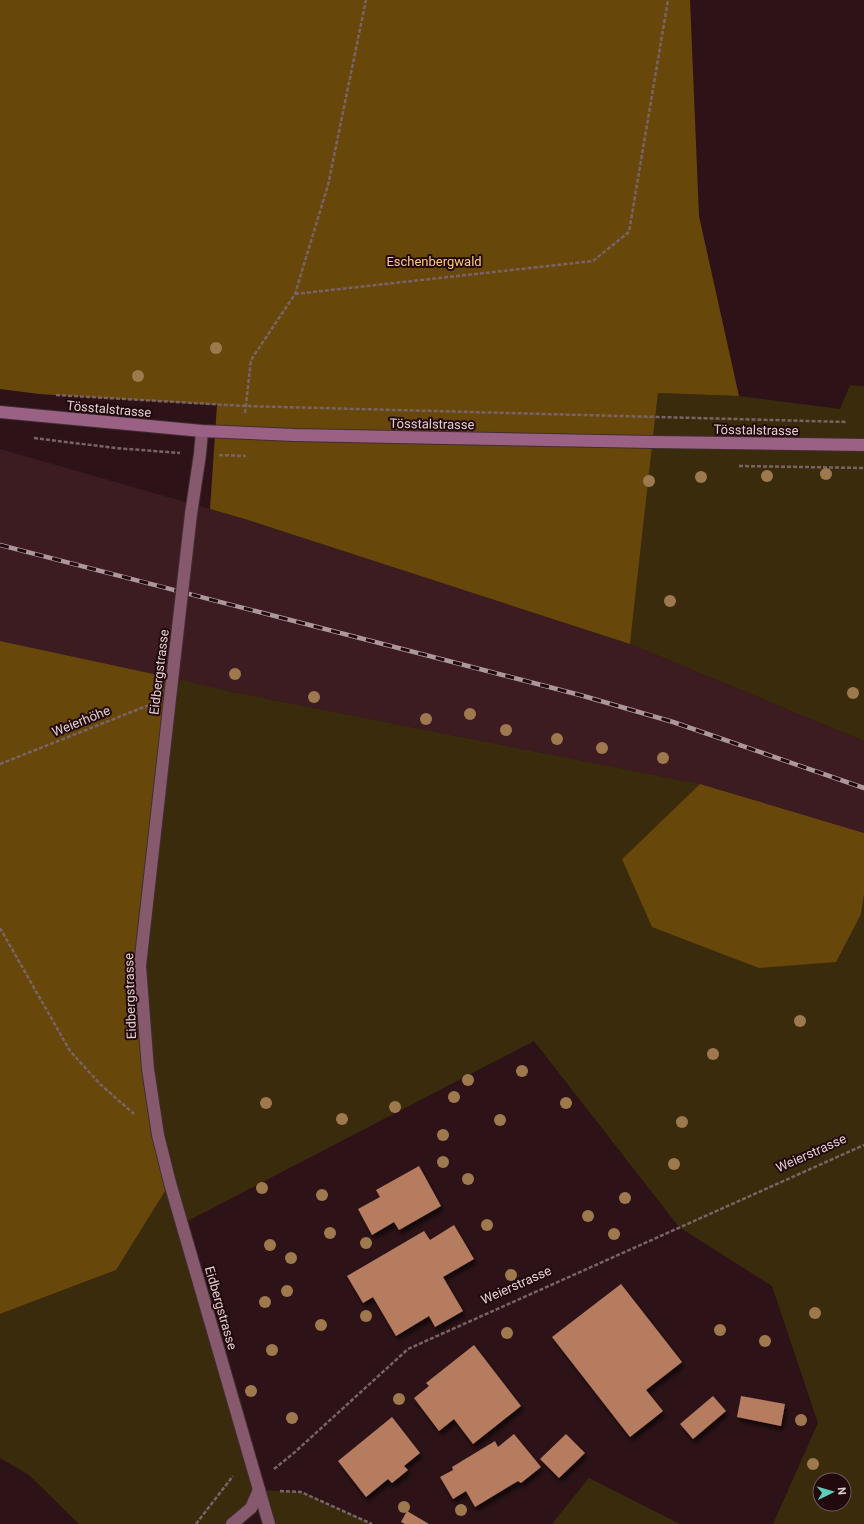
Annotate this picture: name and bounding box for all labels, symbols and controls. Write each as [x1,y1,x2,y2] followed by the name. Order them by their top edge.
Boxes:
[386,254,482,269] park label: Eschenbergwald
[66,398,152,420] street label: Tösstalstrasse
[389,416,475,432] street label: Tösstalstrasse
[713,422,799,438] street label: Tösstalstrasse
[146,628,172,716] street label: Eidbergstrasse
[50,703,112,739] street label: Weierhöhe
[121,953,139,1039] street label: Eidbergstrasse
[774,1131,848,1175] street label: Weierstrasse
[479,1263,553,1307] street label: Weierstrasse
[202,1265,240,1352] street label: Eidbergstrasse
[812,1472,852,1512] north arrow
[835,1487,848,1496] text: N

